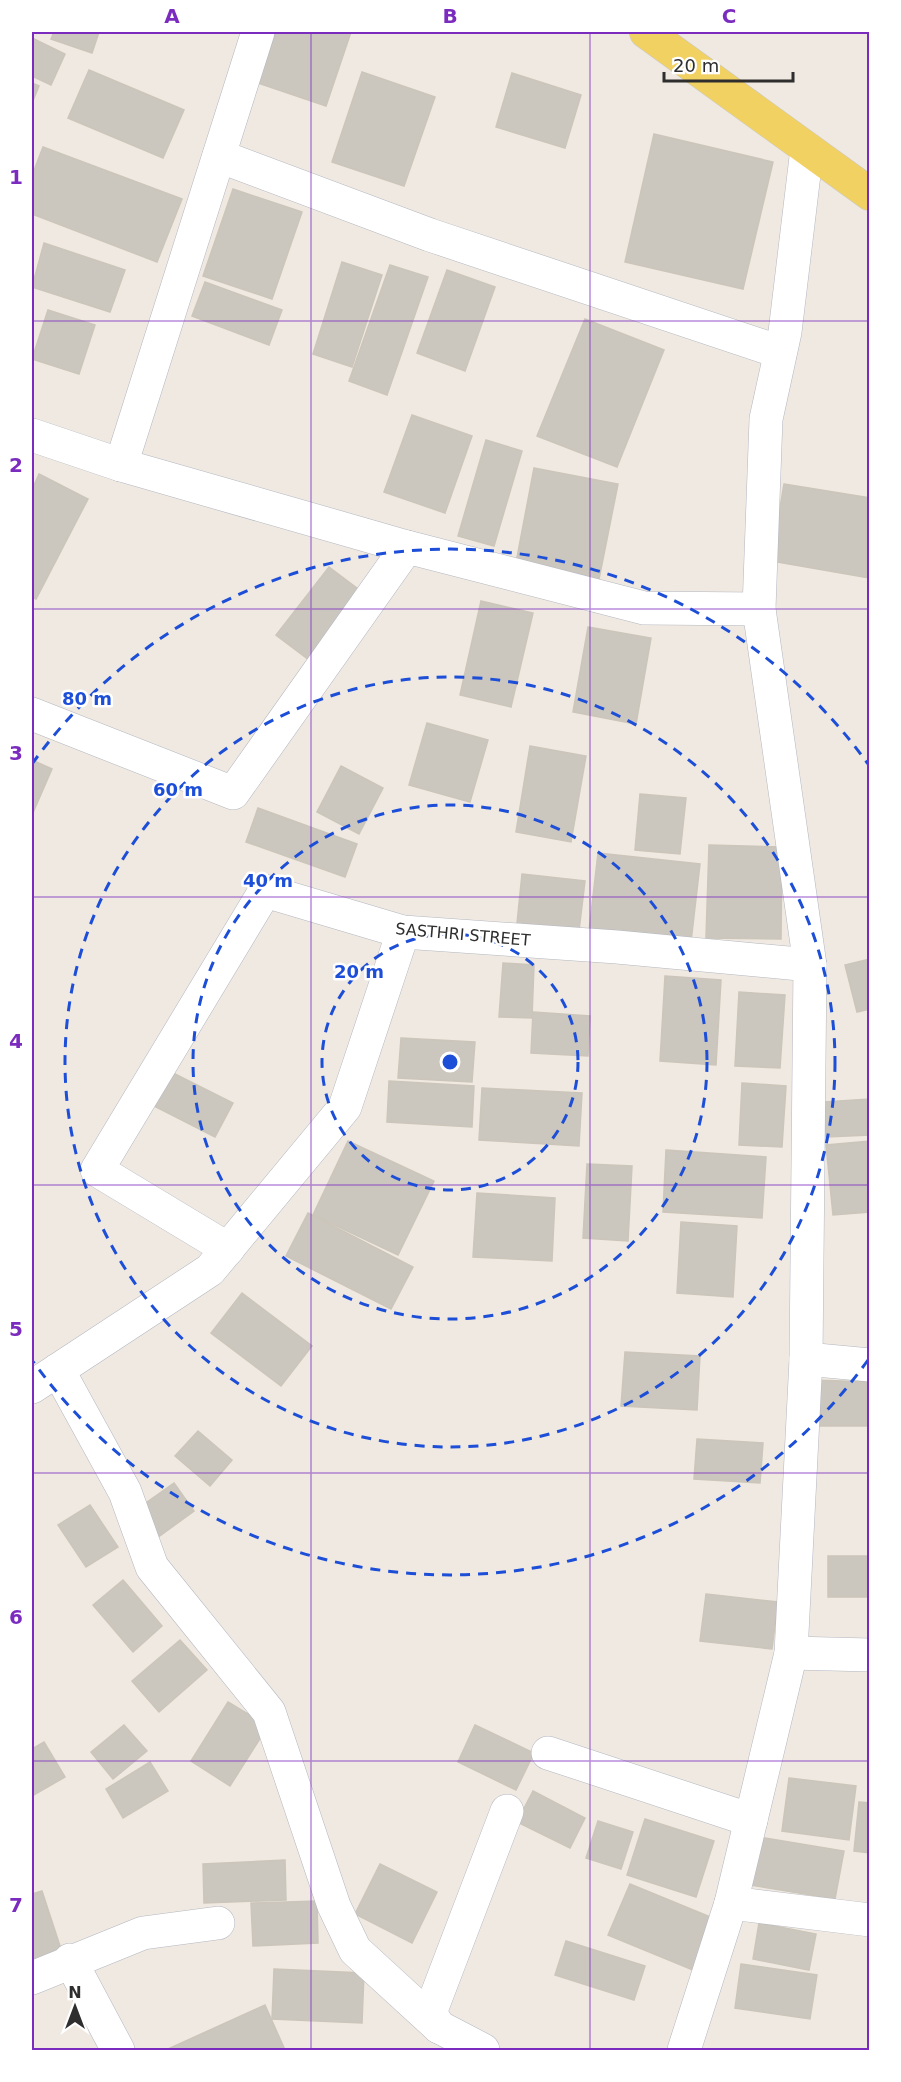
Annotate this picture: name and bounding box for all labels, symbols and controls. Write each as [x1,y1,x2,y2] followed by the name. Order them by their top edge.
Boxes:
[164,4,180,28] text: A
[442,4,458,28] text: B
[722,4,736,28] text: C
[664,45,793,83] scale bar
[673,55,719,76] text: 20 m
[9,165,23,189] text: 1
[9,453,23,477] text: 2
[62,688,112,709] text: 80 m
[9,741,23,765] text: 3
[153,779,203,800] text: 60 m
[243,870,293,891] text: 40 m
[395,919,531,950] street label: SASTHRI STREET
[334,961,384,982] text: 20 m
[9,1029,23,1053] text: 4
[440,1052,460,1072] centre of rings
[9,1317,23,1341] text: 5
[9,1605,23,1629] text: 6
[9,1893,23,1917] text: 7
[45,1977,105,2037] north arrow
[68,1983,82,2002] text: N

